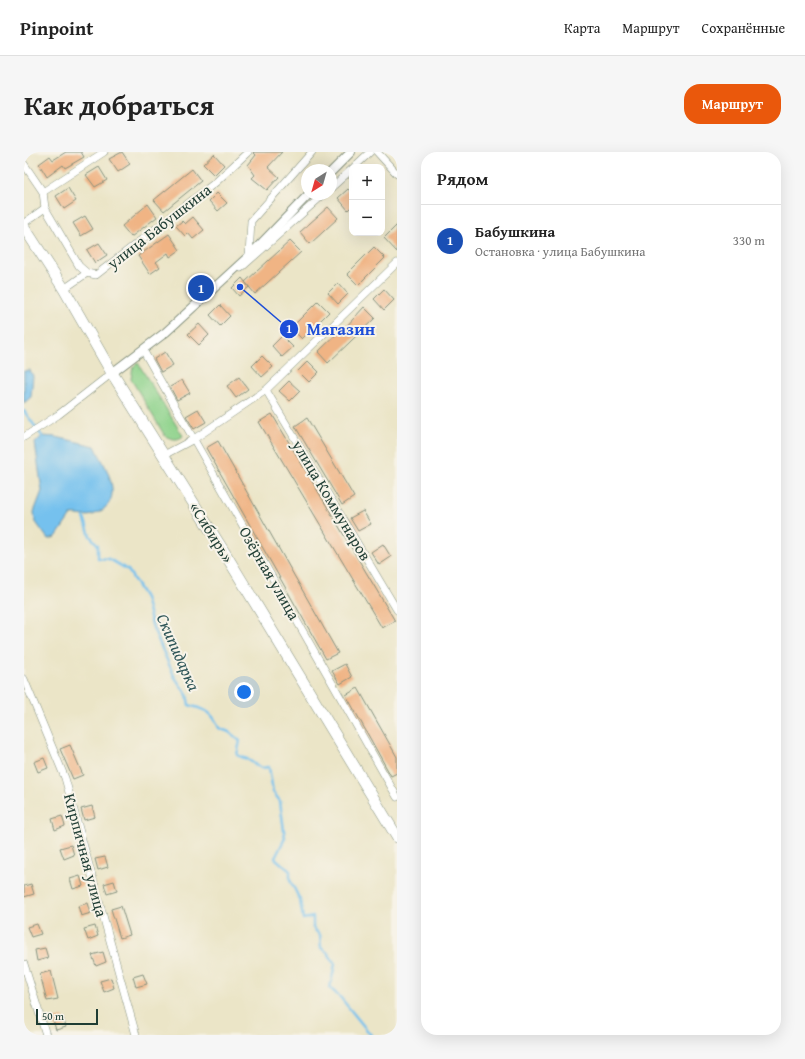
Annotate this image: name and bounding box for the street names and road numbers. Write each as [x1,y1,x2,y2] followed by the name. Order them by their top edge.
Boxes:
[101,177,217,275] street label: улица Бабушкина
[286,434,378,565] street label: улица Коммунаров
[184,497,240,567] street label: «Сибирь»
[233,522,307,625] street label: Озёрная улица
[58,791,114,920] street label: Кирпичная улица

